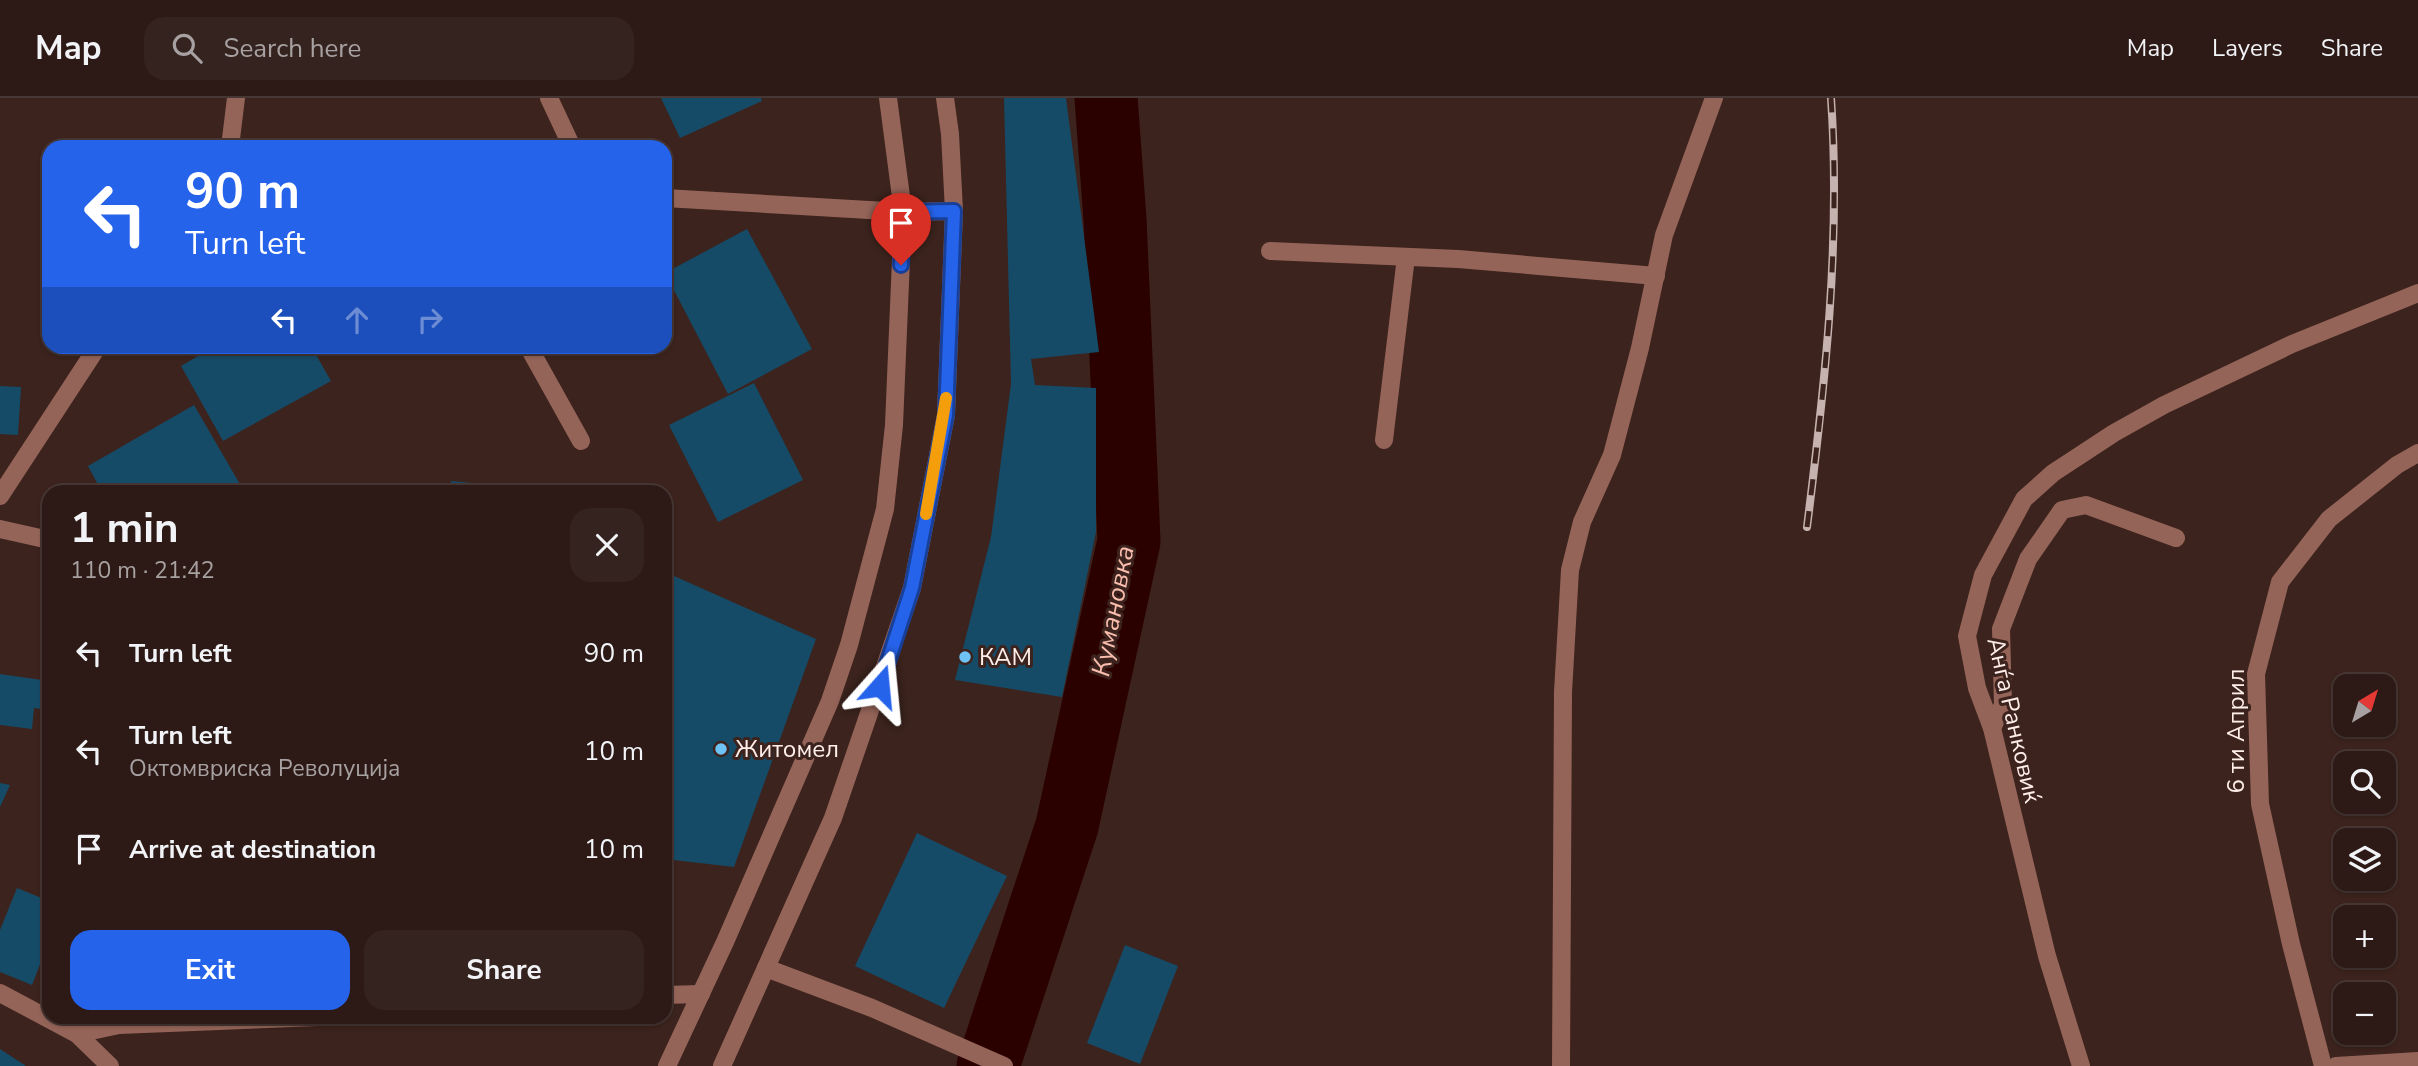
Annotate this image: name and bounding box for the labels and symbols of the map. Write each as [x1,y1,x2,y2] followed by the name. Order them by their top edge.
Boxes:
[871,193,931,265] pin
[1083,543,1143,679] water label: Кумановка
[1979,634,2049,806] street label: Анѓа Ранковиќ
[979,641,1032,673] place label: КАМ
[843,649,917,723] position arrow
[957,649,973,665] marker: КАМ
[2220,669,2252,793] street label: 6 ти Април
[2333,674,2396,737] north arrow
[735,733,839,765] place label: Житомел
[713,741,729,757] marker: Житомел

